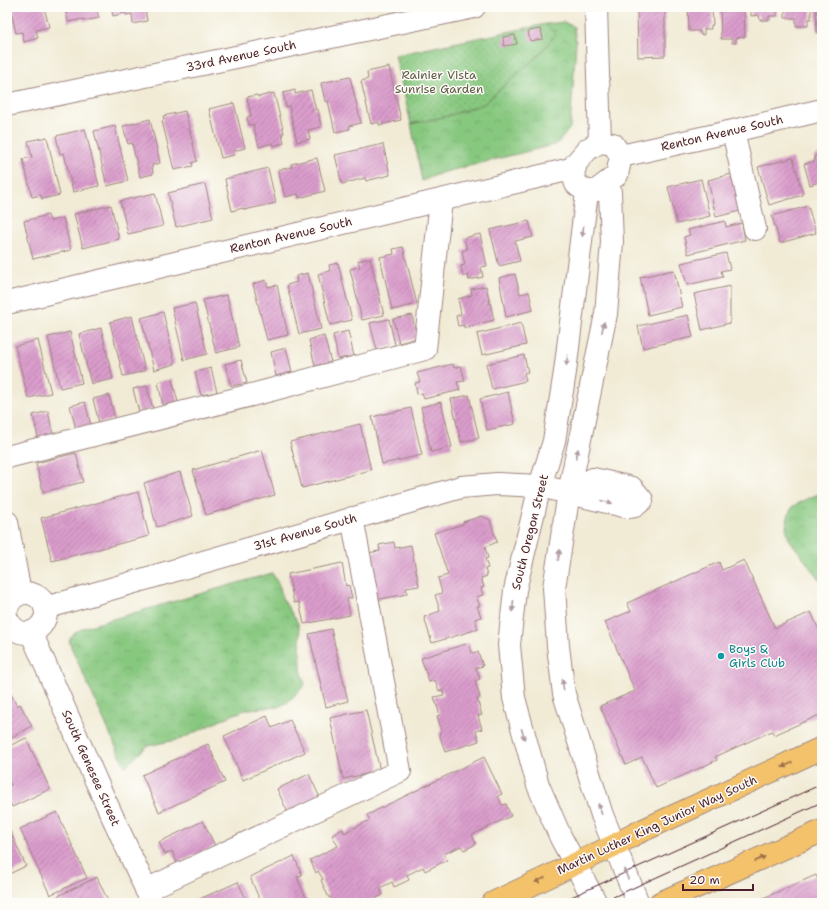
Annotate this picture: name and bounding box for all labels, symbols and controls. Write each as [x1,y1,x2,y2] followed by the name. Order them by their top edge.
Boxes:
[184,37,298,75] street label: 33rd Avenue South
[395,67,483,97] park label: Rainier Vista Sunrise Garden
[659,111,785,155] street label: Renton Avenue South
[228,213,354,257] street label: Renton Avenue South
[579,225,586,237] one-way arrow
[600,321,606,333] one-way arrow
[564,354,570,366] one-way arrow
[574,448,580,460] one-way arrow
[508,472,552,592] street label: South Oregon Street
[600,499,613,505] one-way arrow
[251,510,359,554] street label: 31st Avenue South
[556,549,562,561] one-way arrow
[510,600,516,612] one-way arrow
[729,641,785,671] place label: Boys & Girls Club
[716,651,726,661] marker: Boys & Girls Club
[560,678,566,691] one-way arrow
[58,707,124,829] street label: South Genesee Street
[520,729,526,741] one-way arrow
[780,762,792,768] one-way arrow
[554,772,760,878] street label: Martin Luther King Junior Way South
[597,802,603,814] one-way arrow
[754,856,765,862] one-way arrow
[683,866,753,892] scale bar
[623,868,629,880] one-way arrow
[689,872,720,888] text: 20 m
[534,877,545,883] one-way arrow

